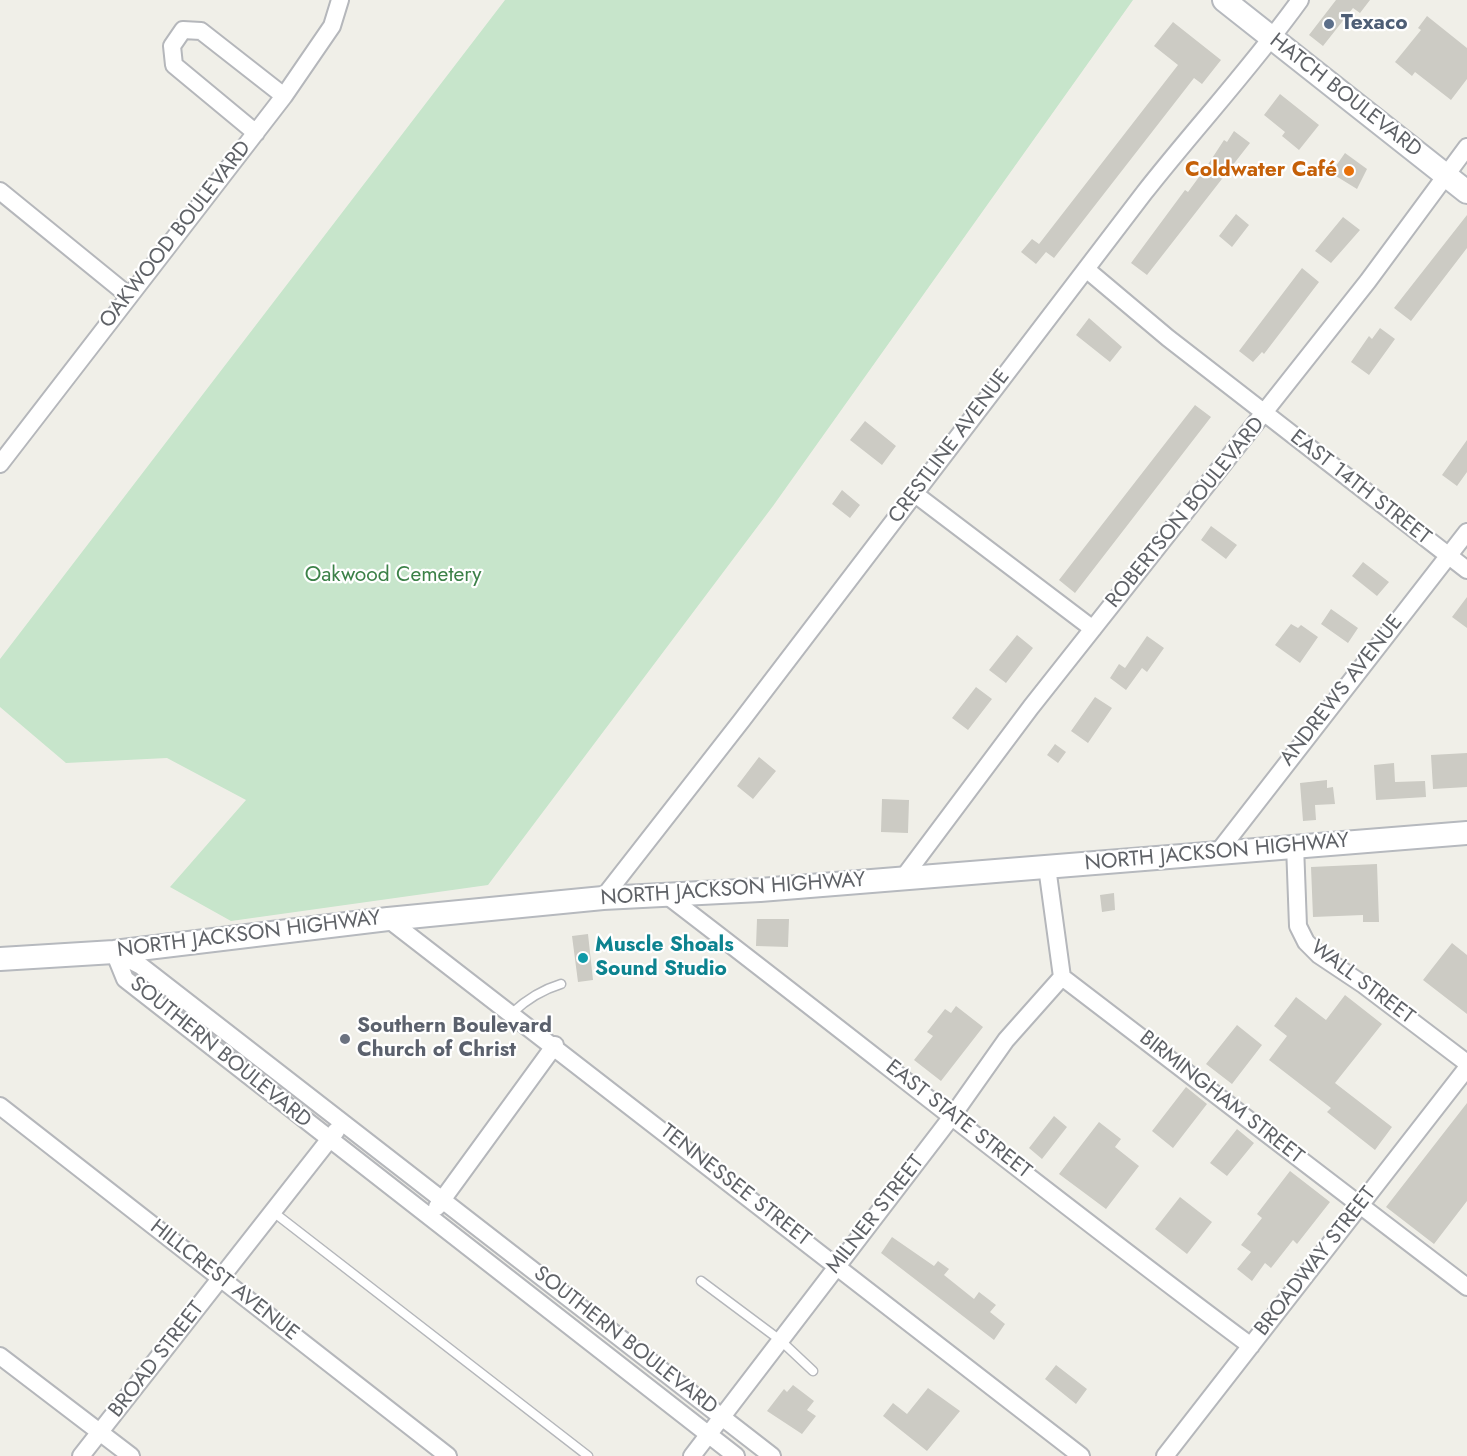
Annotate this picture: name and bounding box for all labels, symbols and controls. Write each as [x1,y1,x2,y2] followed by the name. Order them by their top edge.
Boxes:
[1341,11,1408,37] place label: Texaco
[1322,17,1336,31] marker: Texaco
[1264,29,1426,163] street label: HATCH BOULEVARD
[95,136,257,334] street label: OAKWOOD BOULEVARD
[1185,158,1337,184] place label: Coldwater Café
[1342,164,1356,178] marker: Coldwater Café
[884,365,1016,529] street label: CRESTLINE AVENUE
[1101,413,1271,613] street label: ROBERTSON BOULEVARD
[1285,425,1435,551] street label: EAST 14TH STREET
[305,563,481,589] park label: Oakwood Cemetery
[1275,611,1409,771] street label: ANDREWS AVENUE
[1084,829,1350,877] street label: NORTH JACKSON HIGHWAY
[600,868,866,912] street label: NORTH JACKSON HIGHWAY
[116,906,382,964] street label: NORTH JACKSON HIGHWAY
[595,933,734,983] place label: Muscle Shoals Sound Studio
[1305,936,1419,1030] street label: WALL STREET
[576,951,590,965] marker: Muscle Shoals Sound Studio
[124,972,316,1134] street label: SOUTHERN BOULEVARD
[357,1014,552,1064] place label: Southern Boulevard Church of Christ
[1134,1026,1308,1170] street label: BIRMINGHAM STREET
[338,1032,352,1046] marker: Southern Boulevard Church of Christ
[880,1055,1036,1185] street label: EAST STATE STREET
[655,1120,815,1252] street label: TENNESSEE STREET
[822,1151,930,1279] street label: MILNER STREET
[1250,1183,1382,1341] street label: BROADWAY STREET
[145,1215,303,1347] street label: HILLCREST AVENUE
[528,1261,722,1421] street label: SOUTHERN BOULEVARD
[104,1297,210,1423] street label: BROAD STREET

